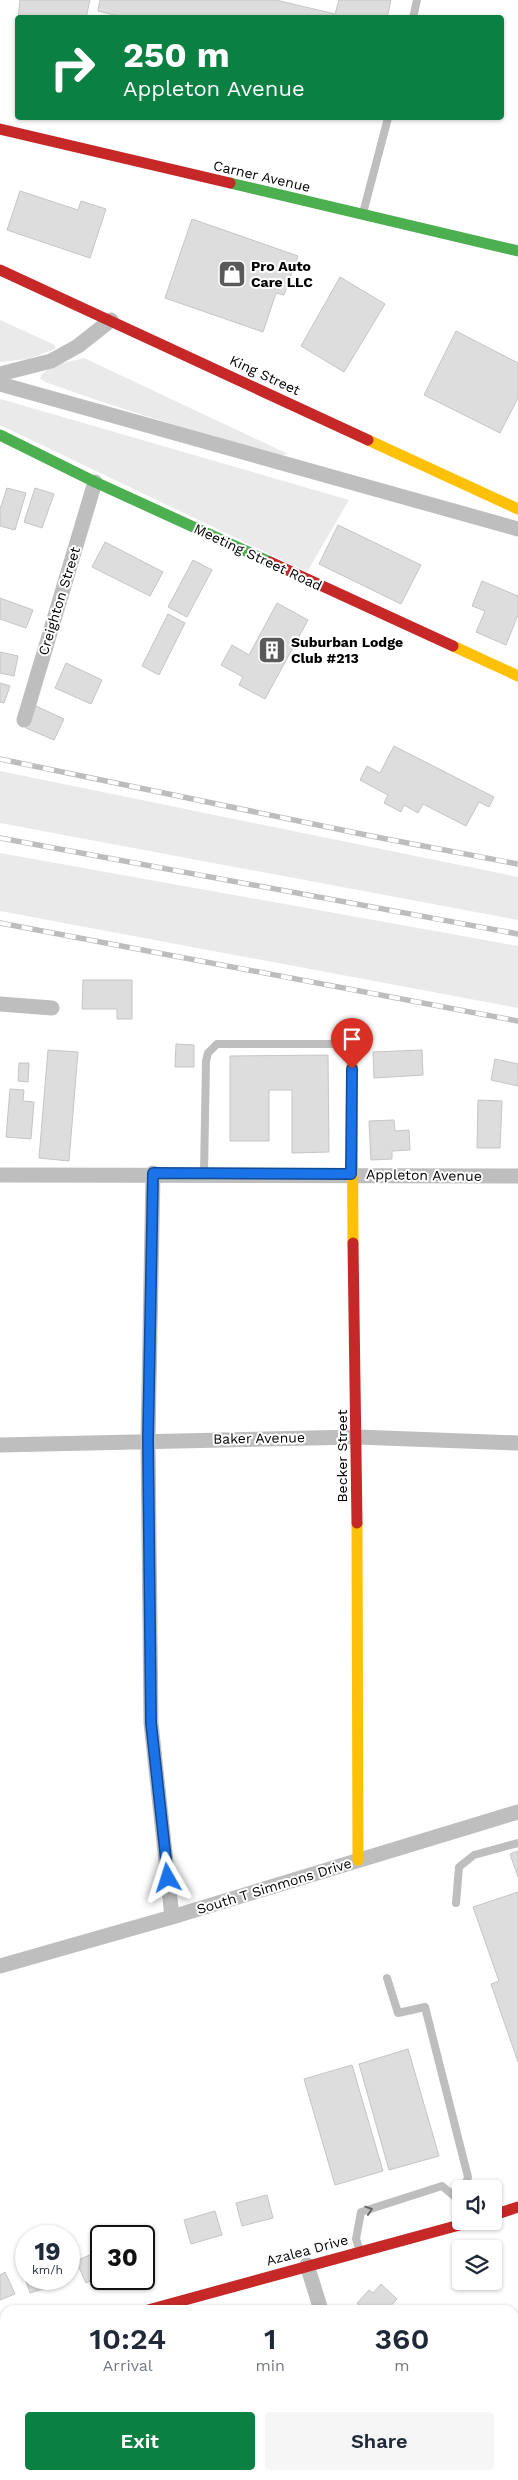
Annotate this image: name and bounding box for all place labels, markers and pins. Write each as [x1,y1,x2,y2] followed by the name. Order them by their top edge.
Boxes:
[251,258,313,290] place label: Pro Auto Care LLC
[217,259,247,289] shop icon: Pro Auto Care LLC
[291,634,403,666] place label: Suburban Lodge Club #213
[257,635,287,665] building icon: Suburban Lodge Club #213
[331,1018,373,1069] pin

